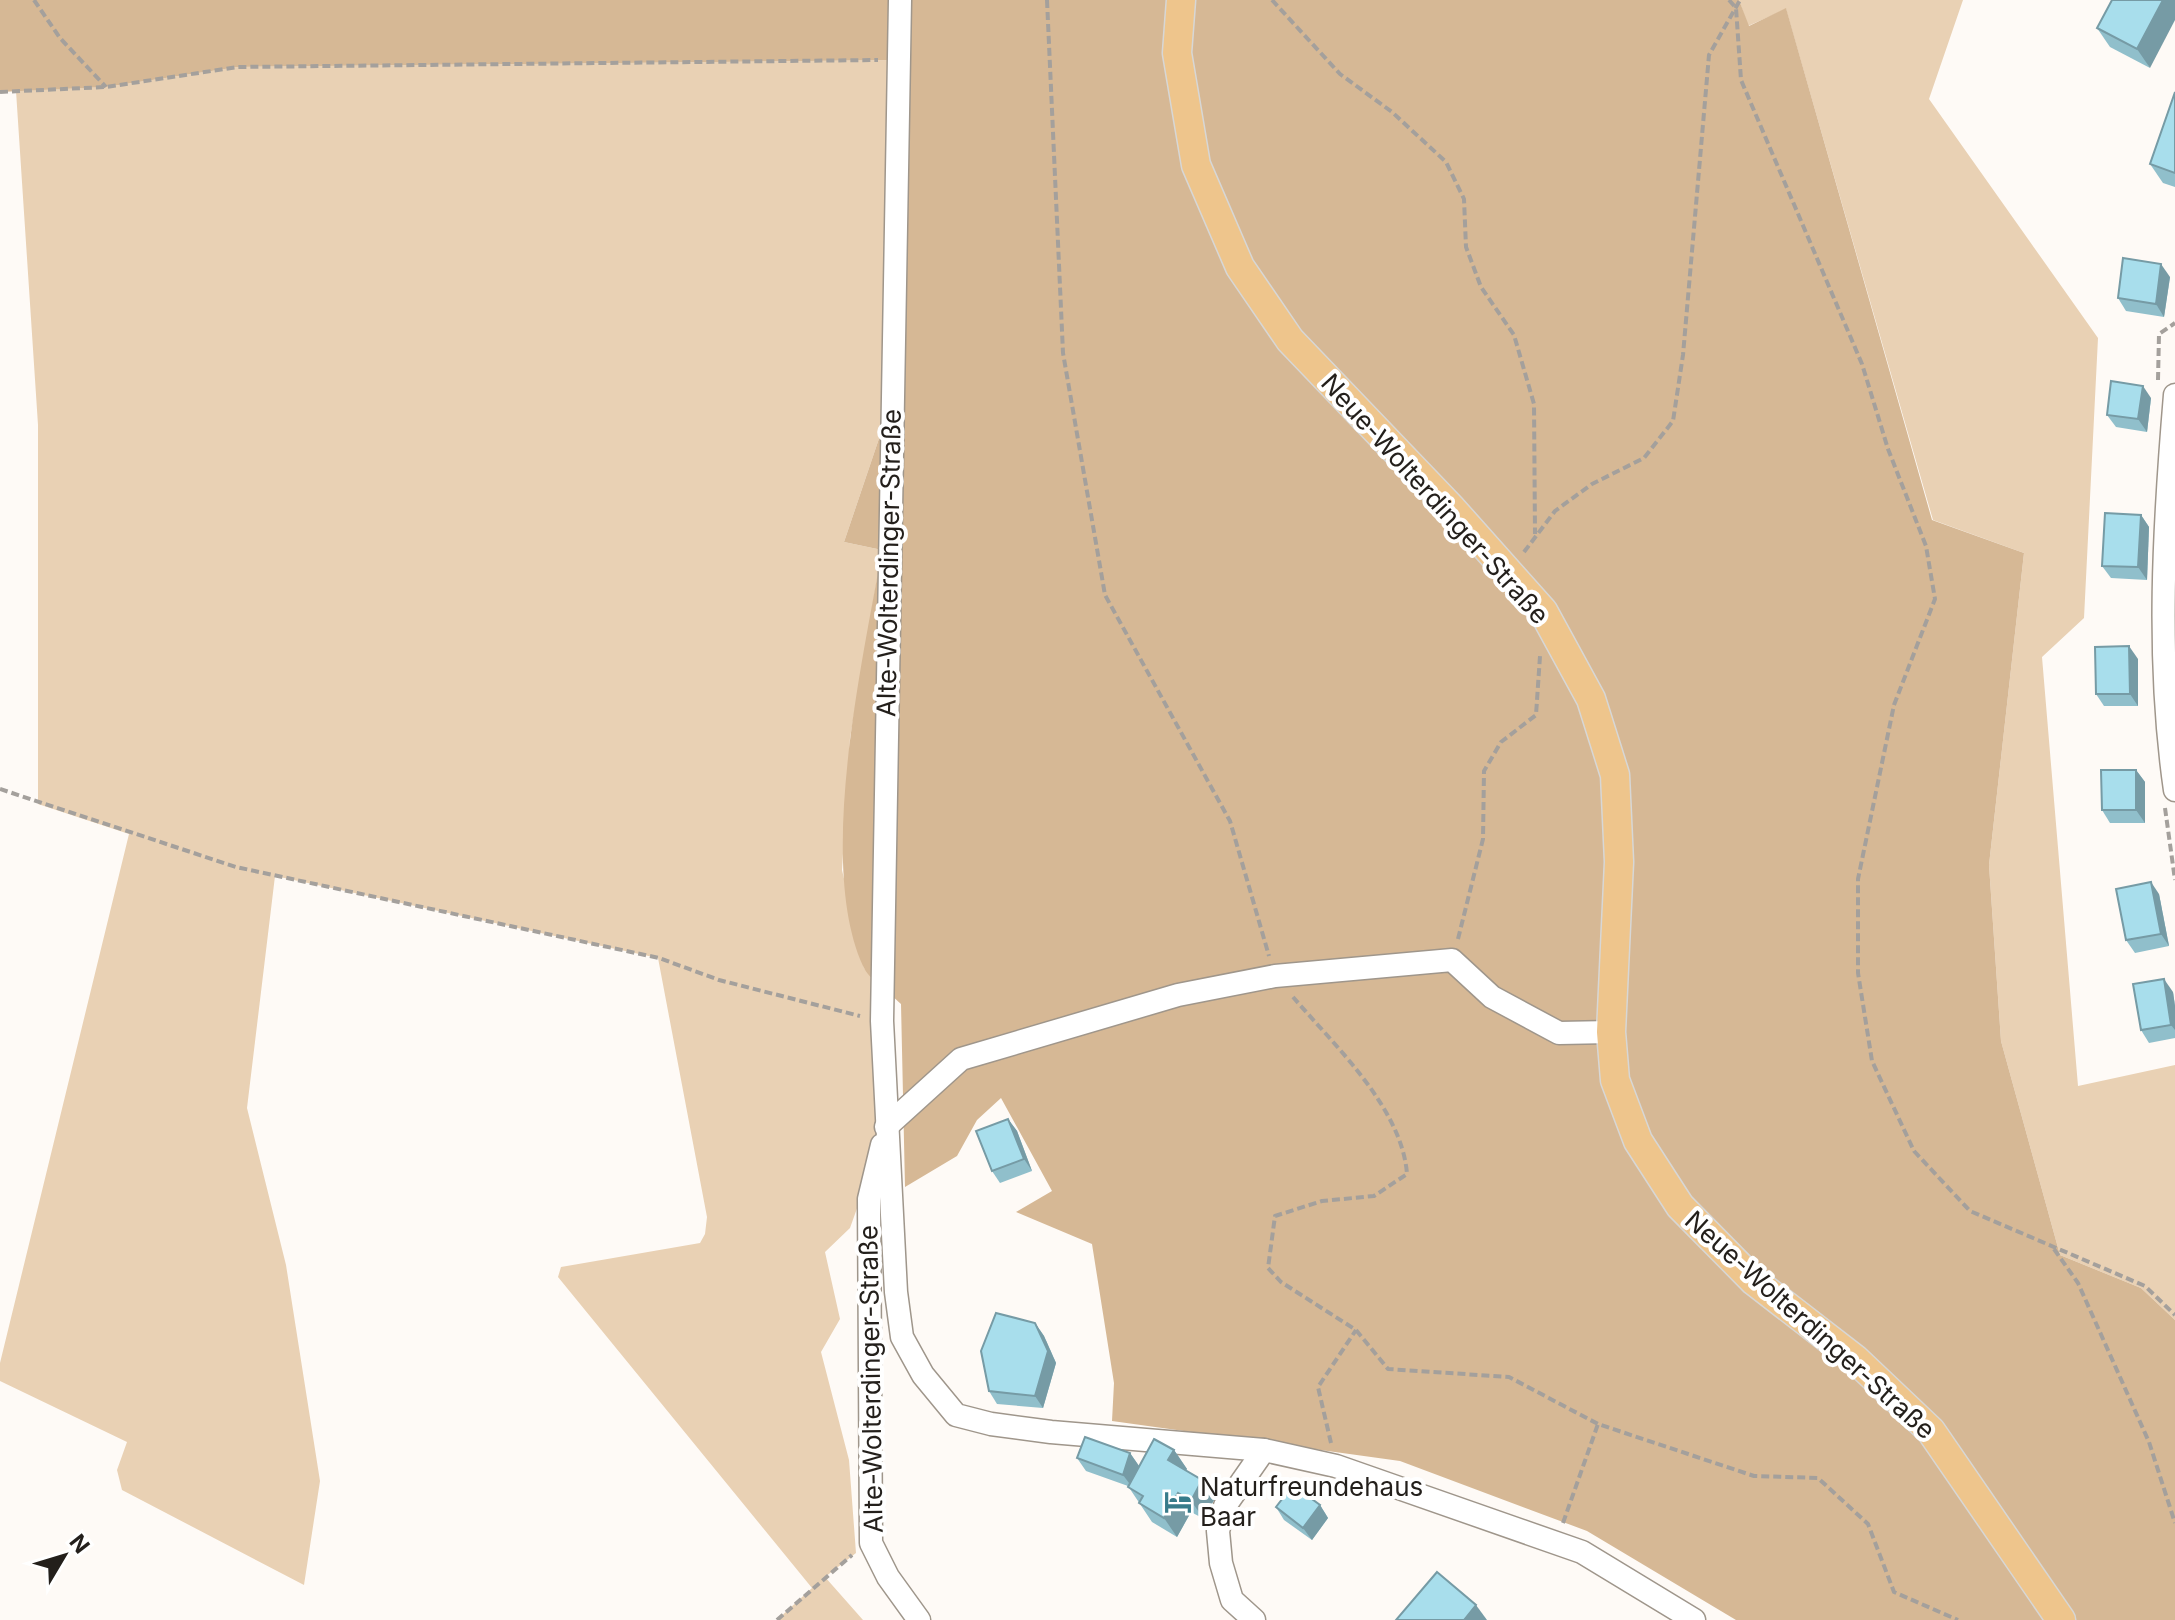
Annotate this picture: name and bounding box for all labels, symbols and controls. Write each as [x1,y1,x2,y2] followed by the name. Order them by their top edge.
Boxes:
[1315,367,1556,630] street label: Neue-Wolterdinger-Straße
[870,409,907,717] street label: Alte-Wolterdinger-Straße
[1679,1204,1942,1445] street label: Neue-Wolterdinger-Straße
[852,1225,889,1533] street label: Alte-Wolterdinger-Straße
[1200,1471,1423,1532] place label: Naturfreundehaus Baar
[1163,1487,1193,1517] hotel icon: Naturfreundehaus Baar
[24,1516,104,1596] north arrow
[64,1529,95,1558] text: N

